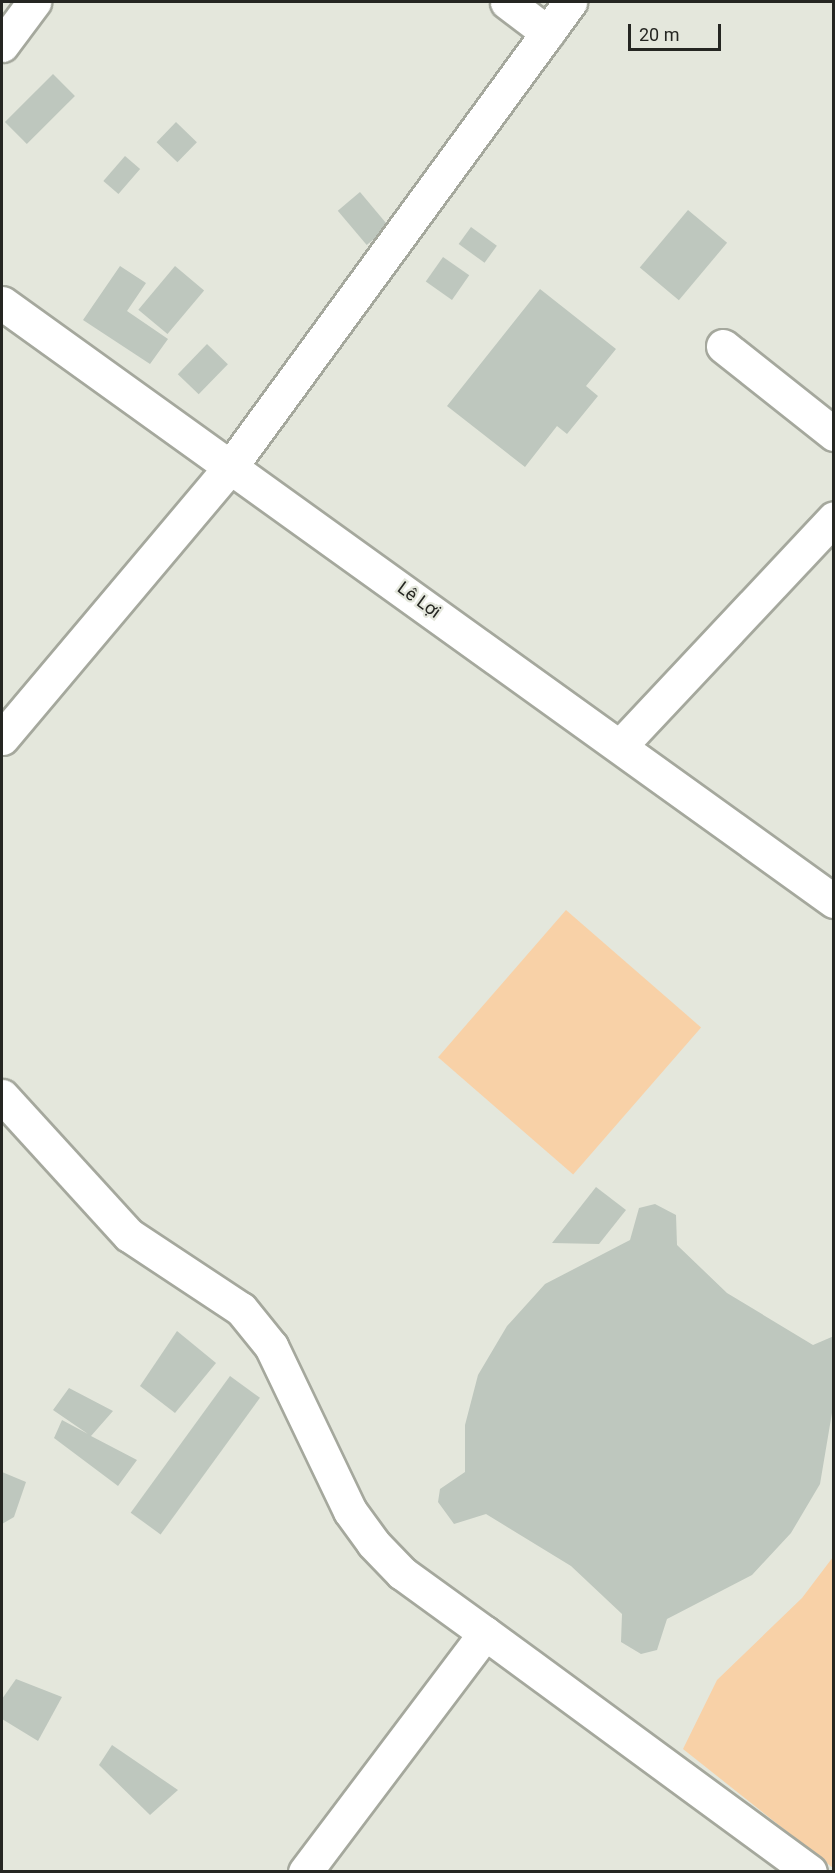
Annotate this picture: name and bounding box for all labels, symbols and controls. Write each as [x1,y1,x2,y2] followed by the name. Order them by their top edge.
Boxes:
[631,12,724,50] scale bar
[639,24,679,45] text: 20 m
[393,577,445,623] street label: Lê Lợi

